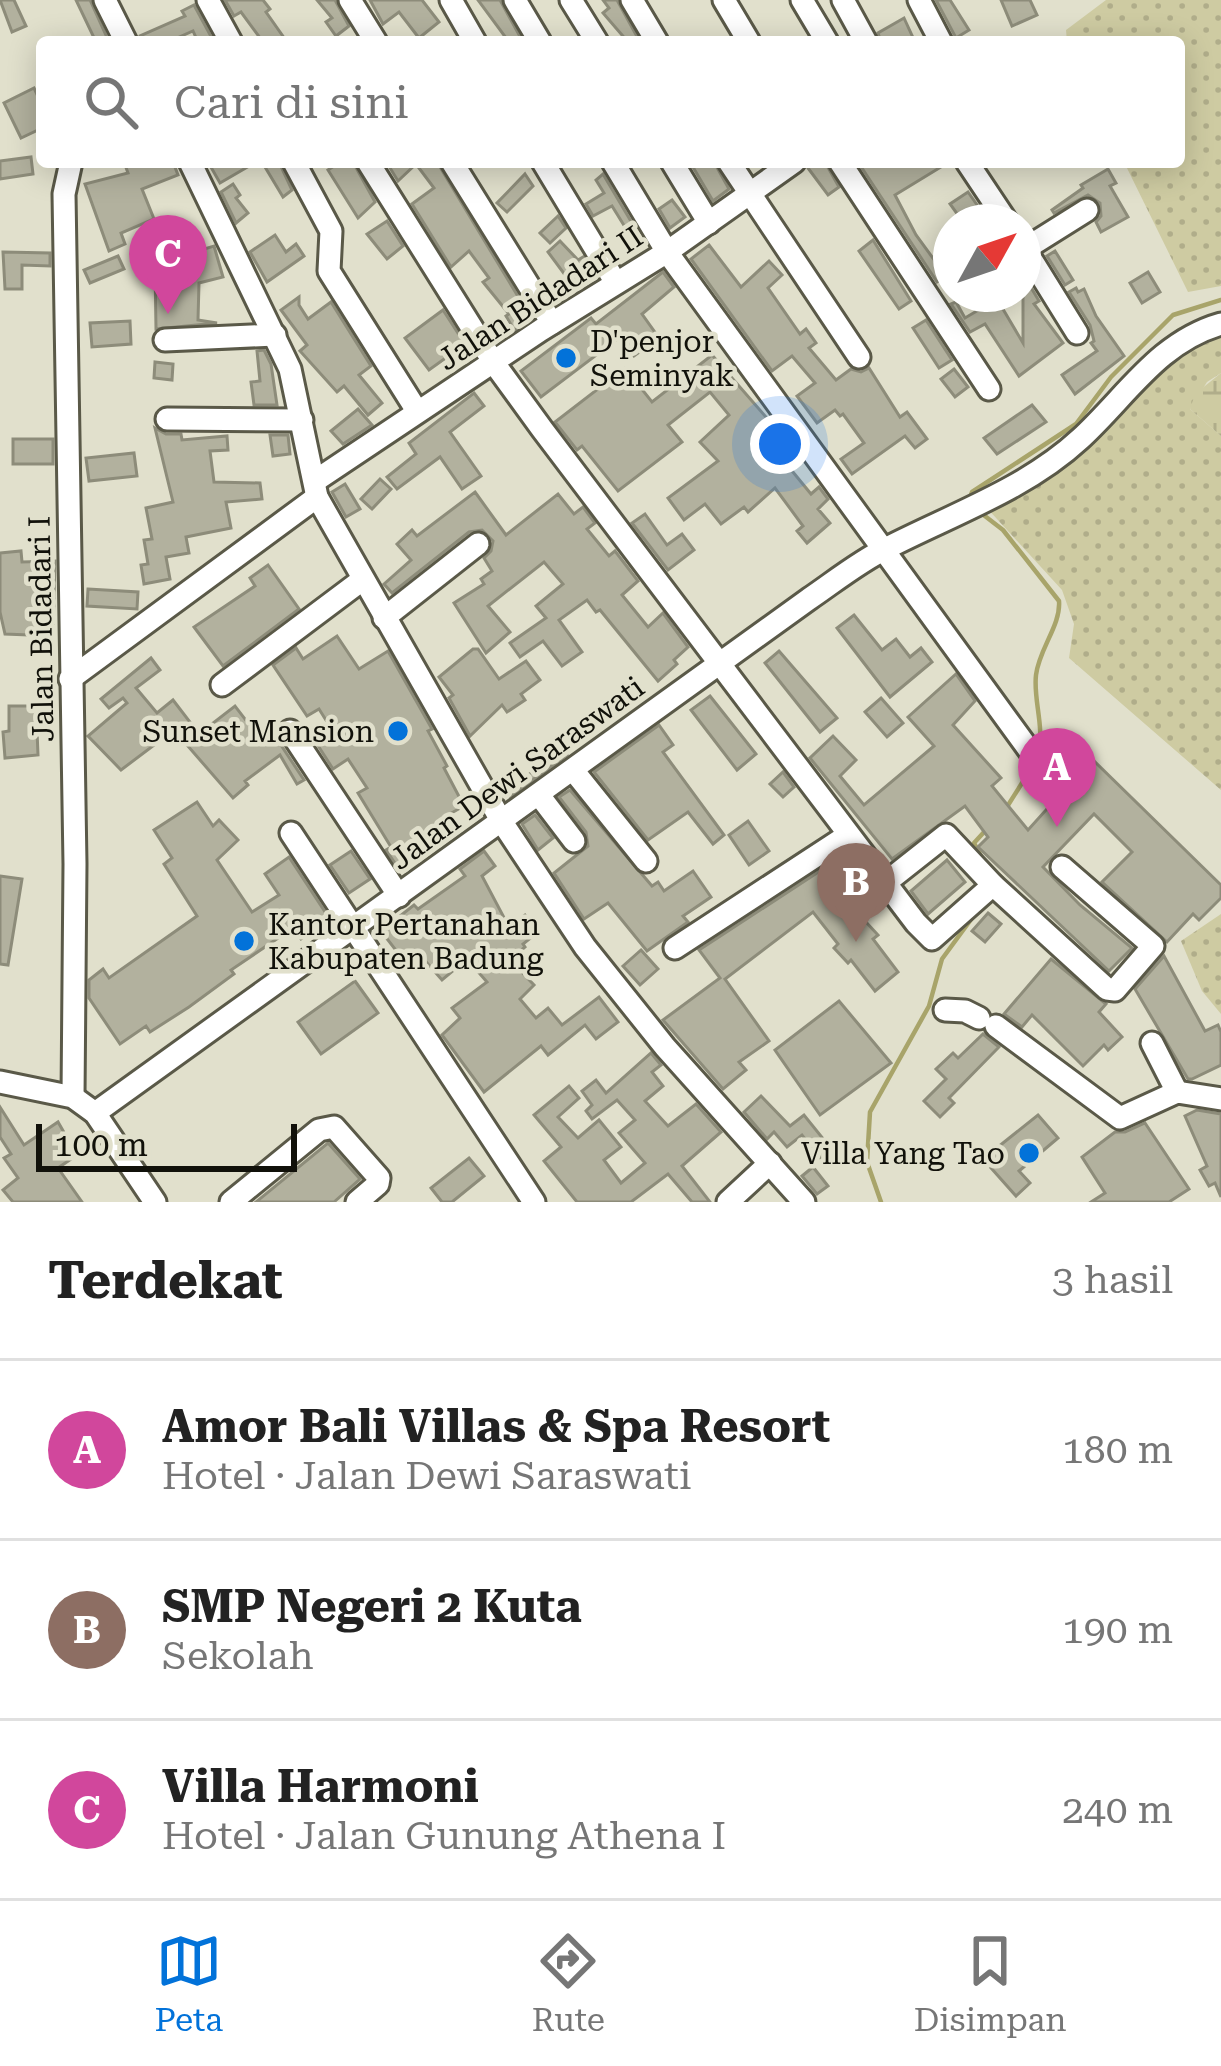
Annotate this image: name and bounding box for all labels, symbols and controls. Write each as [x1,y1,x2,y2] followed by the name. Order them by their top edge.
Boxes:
[36,36,1185,168] search box
[78,69,144,135] icon: search
[174,76,409,129] text: Cari di sini
[933,204,1041,312] north arrow
[129,215,207,314] pin: C
[431,219,649,377] street label: Jalan Bidadari II
[590,324,734,393] place label: D'penjor Seminyak
[553,345,579,371] marker: D'penjor Seminyak
[750,414,810,474] your location
[22,516,60,742] street label: Jalan Bidadari I
[383,669,651,877] street label: Jalan Dewi Saraswati
[142,714,374,749] place label: Sunset Mansion
[385,718,411,744] marker: Sunset Mansion
[1018,728,1096,827] pin: A
[817,843,895,942] pin: B
[268,907,544,976] place label: Kantor Pertanahan Kabupaten Badung
[231,928,257,954] marker: Kantor Pertanahan Kabupaten Badung
[36,1118,297,1171] scale bar
[54,1125,148,1164] text: 100 m
[801,1136,1005,1171] place label: Villa Yang Tao
[1016,1140,1042,1166] marker: Villa Yang Tao
[48,1251,283,1310] text: Terdekat
[1052,1257,1173,1303] text: 3 hasil
[162,1400,830,1453] text: Amor Bali Villas & Spa Resort
[73,1427,101,1473] text: A
[1062,1427,1173,1473] text: 180 m
[162,1453,691,1499] text: Hotel · Jalan Dewi Saraswati
[162,1580,582,1633] text: SMP Negeri 2 Kuta
[73,1607,101,1653] text: B
[1062,1607,1173,1653] text: 190 m
[162,1633,314,1679] text: Sekolah
[162,1760,479,1813] text: Villa Harmoni
[73,1787,101,1833] text: C
[1062,1787,1173,1833] text: 240 m
[162,1813,726,1859] text: Hotel · Jalan Gunung Athena I
[154,1928,223,2039] tab: Peta
[532,1928,605,2039] tab: Rute
[914,1928,1067,2039] tab: Disimpan

